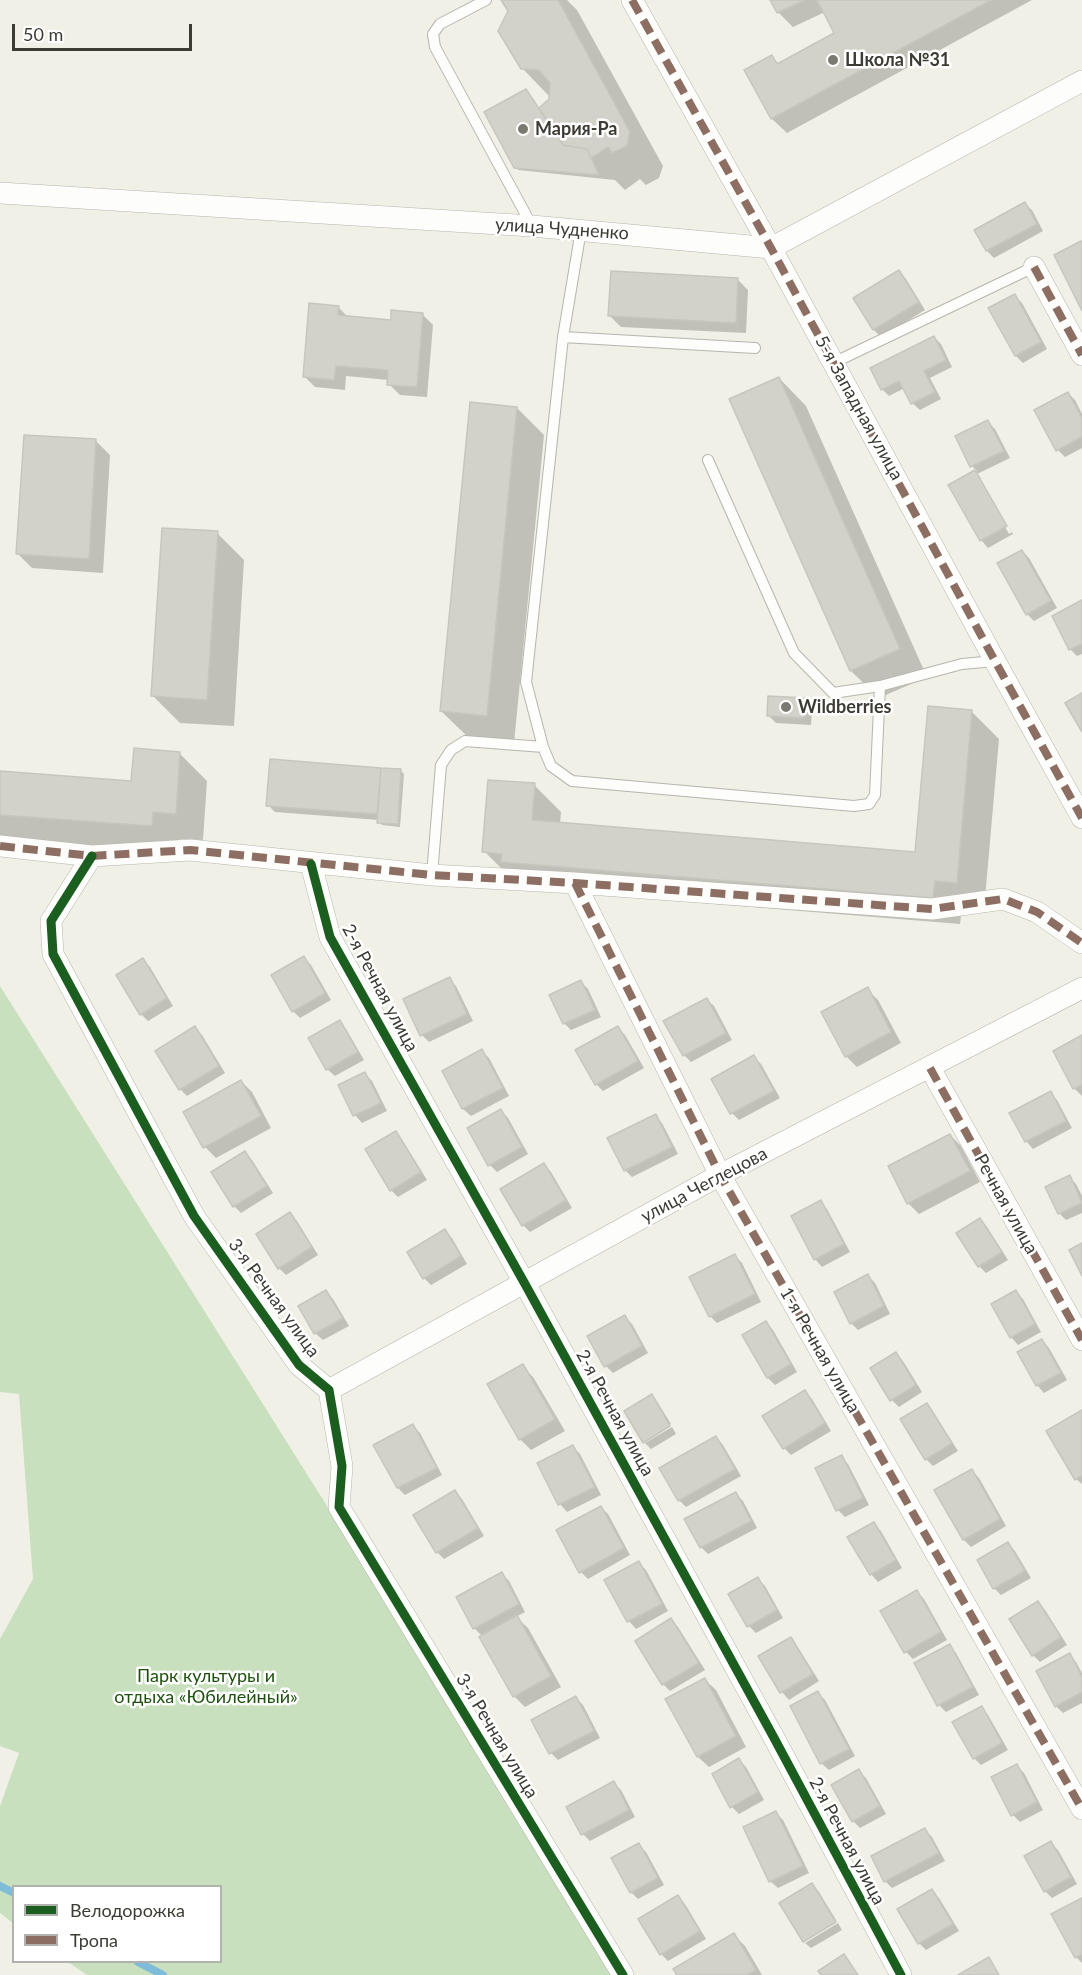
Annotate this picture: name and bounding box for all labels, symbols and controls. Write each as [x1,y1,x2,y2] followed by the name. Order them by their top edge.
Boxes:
[15,12,195,50] scale bar
[23,23,63,45] text: 50 m
[845,49,950,71] place label: Школа №31
[826,53,840,67] marker: Школа №31
[535,118,617,140] place label: Мария-Ра
[516,122,530,136] marker: Мария-Ра
[494,214,630,244] street label: улица Чудненко
[810,332,908,484] street label: 5-я Западная улица
[798,696,891,718] place label: Wildberries
[779,700,793,714] marker: Wildberries
[337,920,423,1056] street label: 2-я Речная улица
[637,1143,771,1227] street label: улица Чеглецова
[970,1150,1042,1258] street label: Речная улица
[224,1234,324,1362] street label: 3-я Речная улица
[775,1283,865,1417] street label: 1-я Речная улица
[571,1346,659,1480] street label: 2-я Речная улица
[114,1665,298,1708] park label: Парк культуры и отдыха «Юбилейный»
[451,1670,543,1802] street label: 3-я Речная улица
[804,1773,890,1909] street label: 2-я Речная улица
[12,1885,222,1963] legend
[70,1899,185,1921] text: Велодорожка
[70,1929,118,1951] text: Тропа

